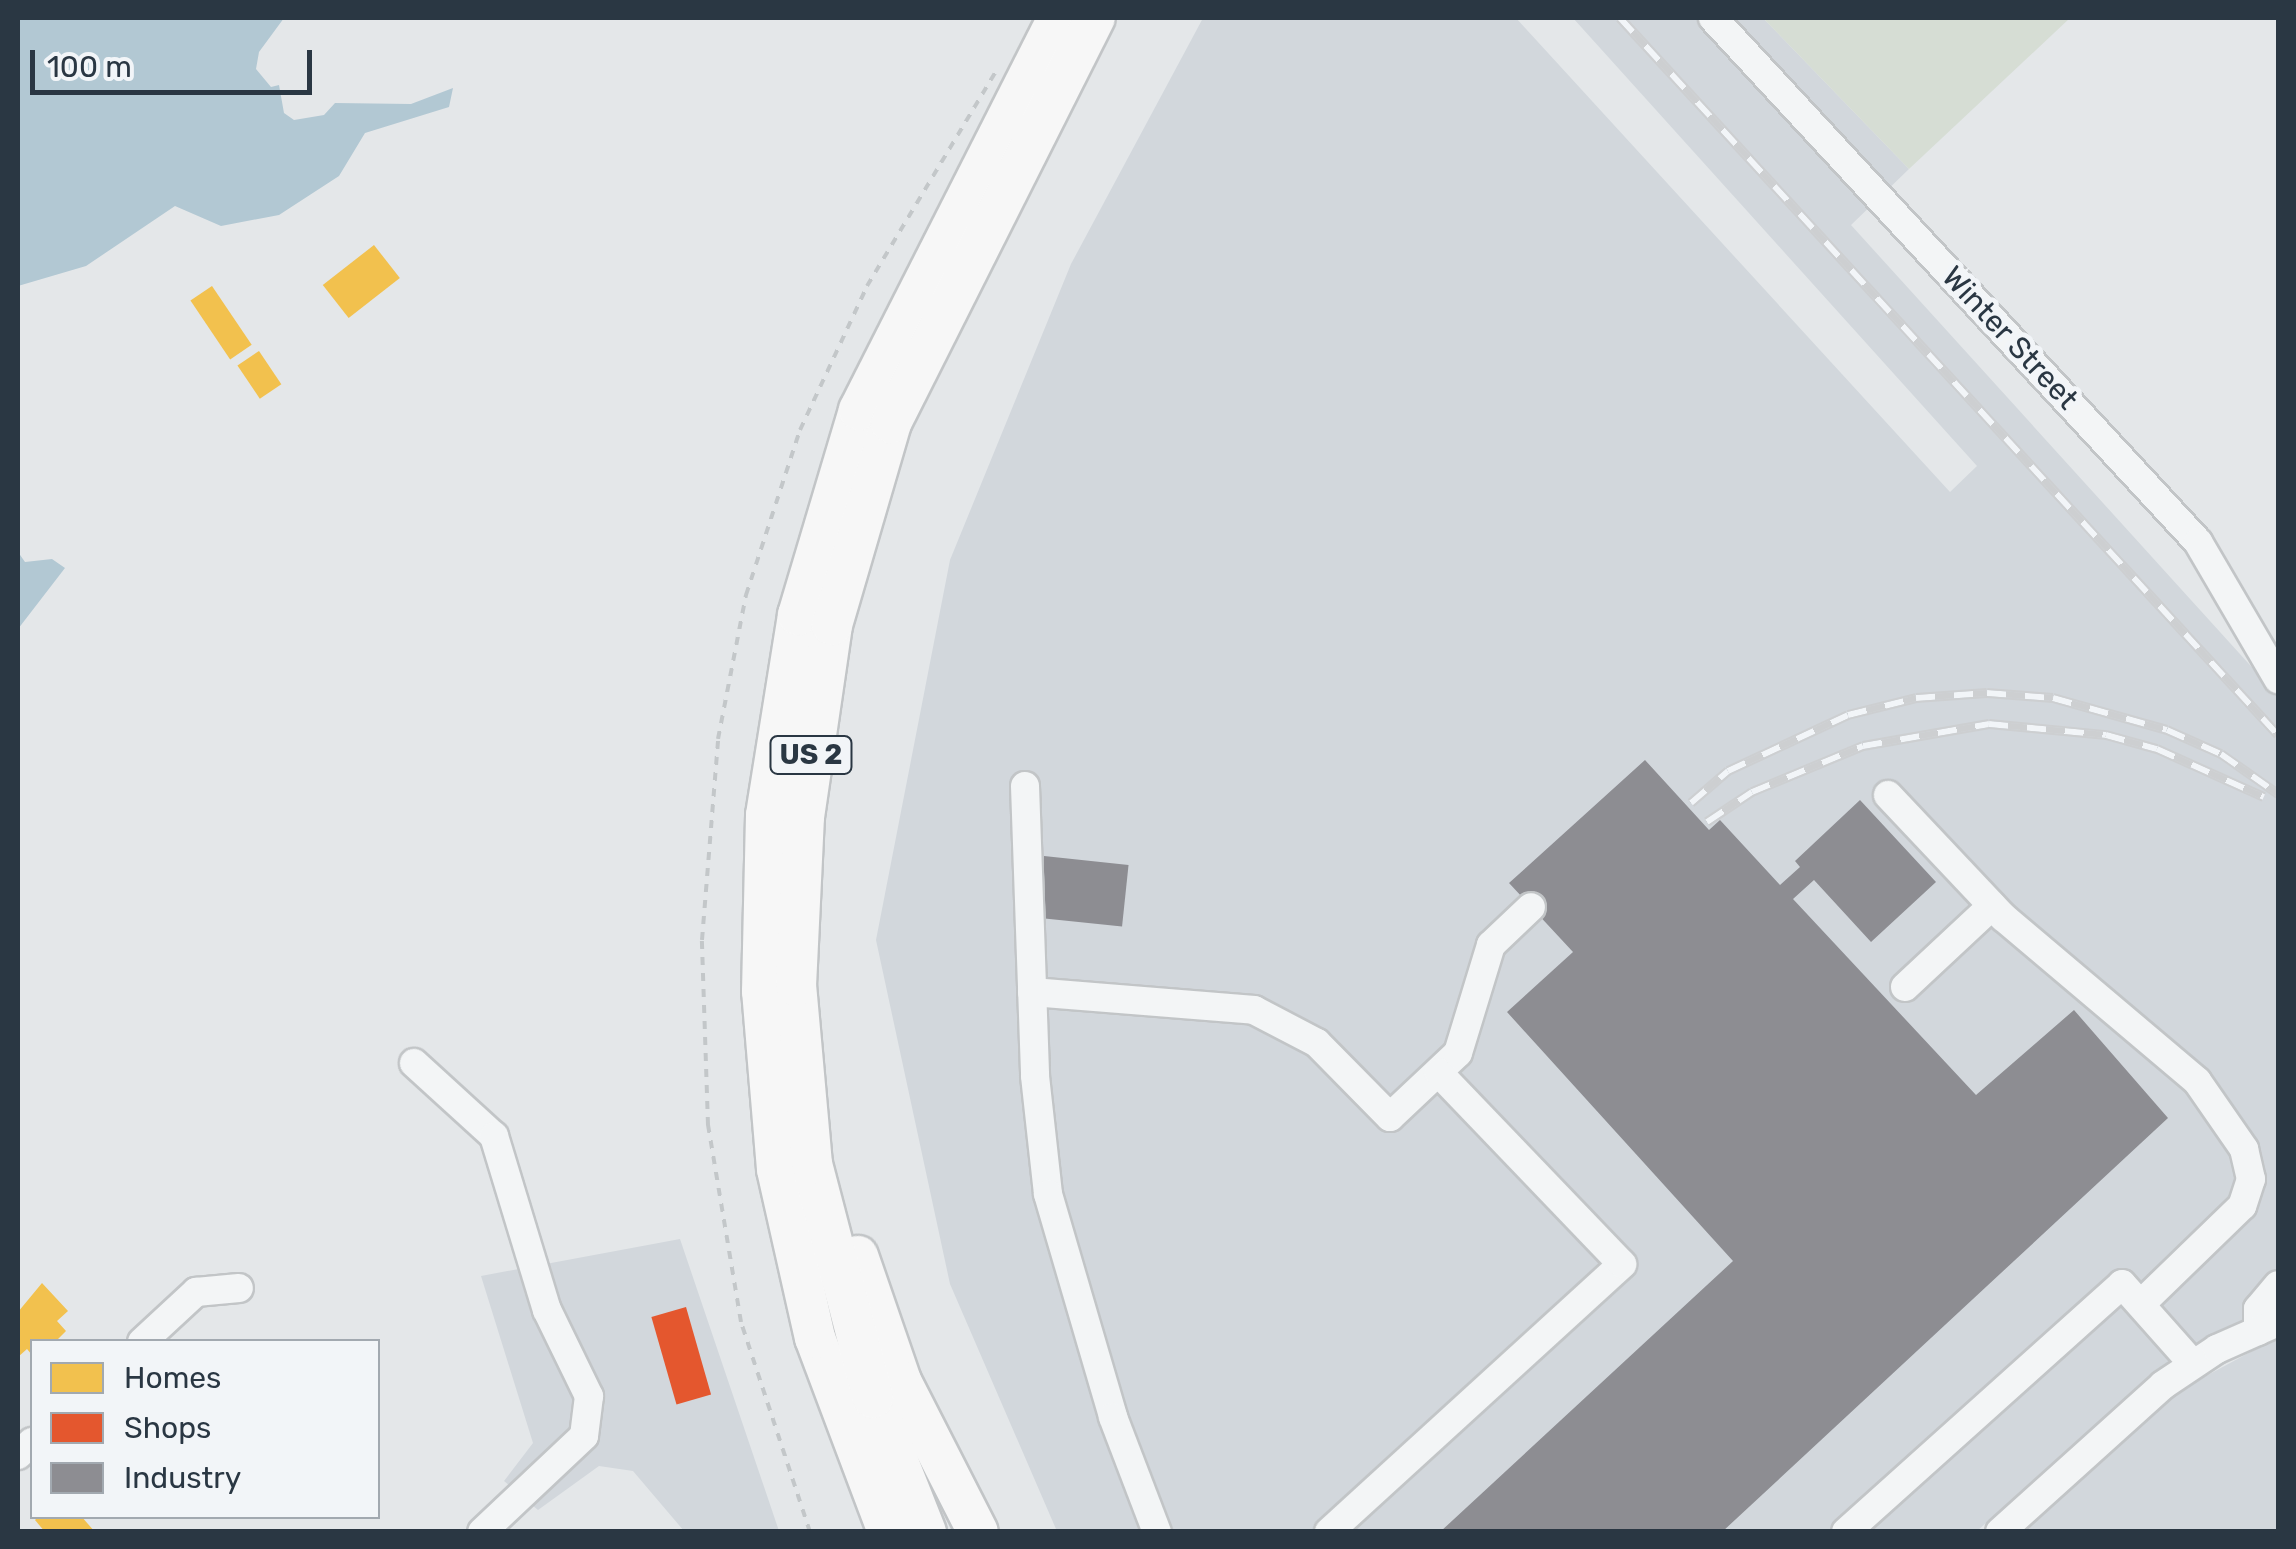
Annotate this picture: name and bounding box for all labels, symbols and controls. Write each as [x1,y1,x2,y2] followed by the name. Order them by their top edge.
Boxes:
[35,30,318,92] scale bar
[47,49,132,85] text: 100 m
[1934,259,2086,417] street label: Winter Street
[768,732,854,778] road number: US 2
[30,1339,380,1519] legend
[124,1360,221,1396] text: Homes
[124,1410,211,1446] text: Shops
[124,1460,241,1496] text: Industry

